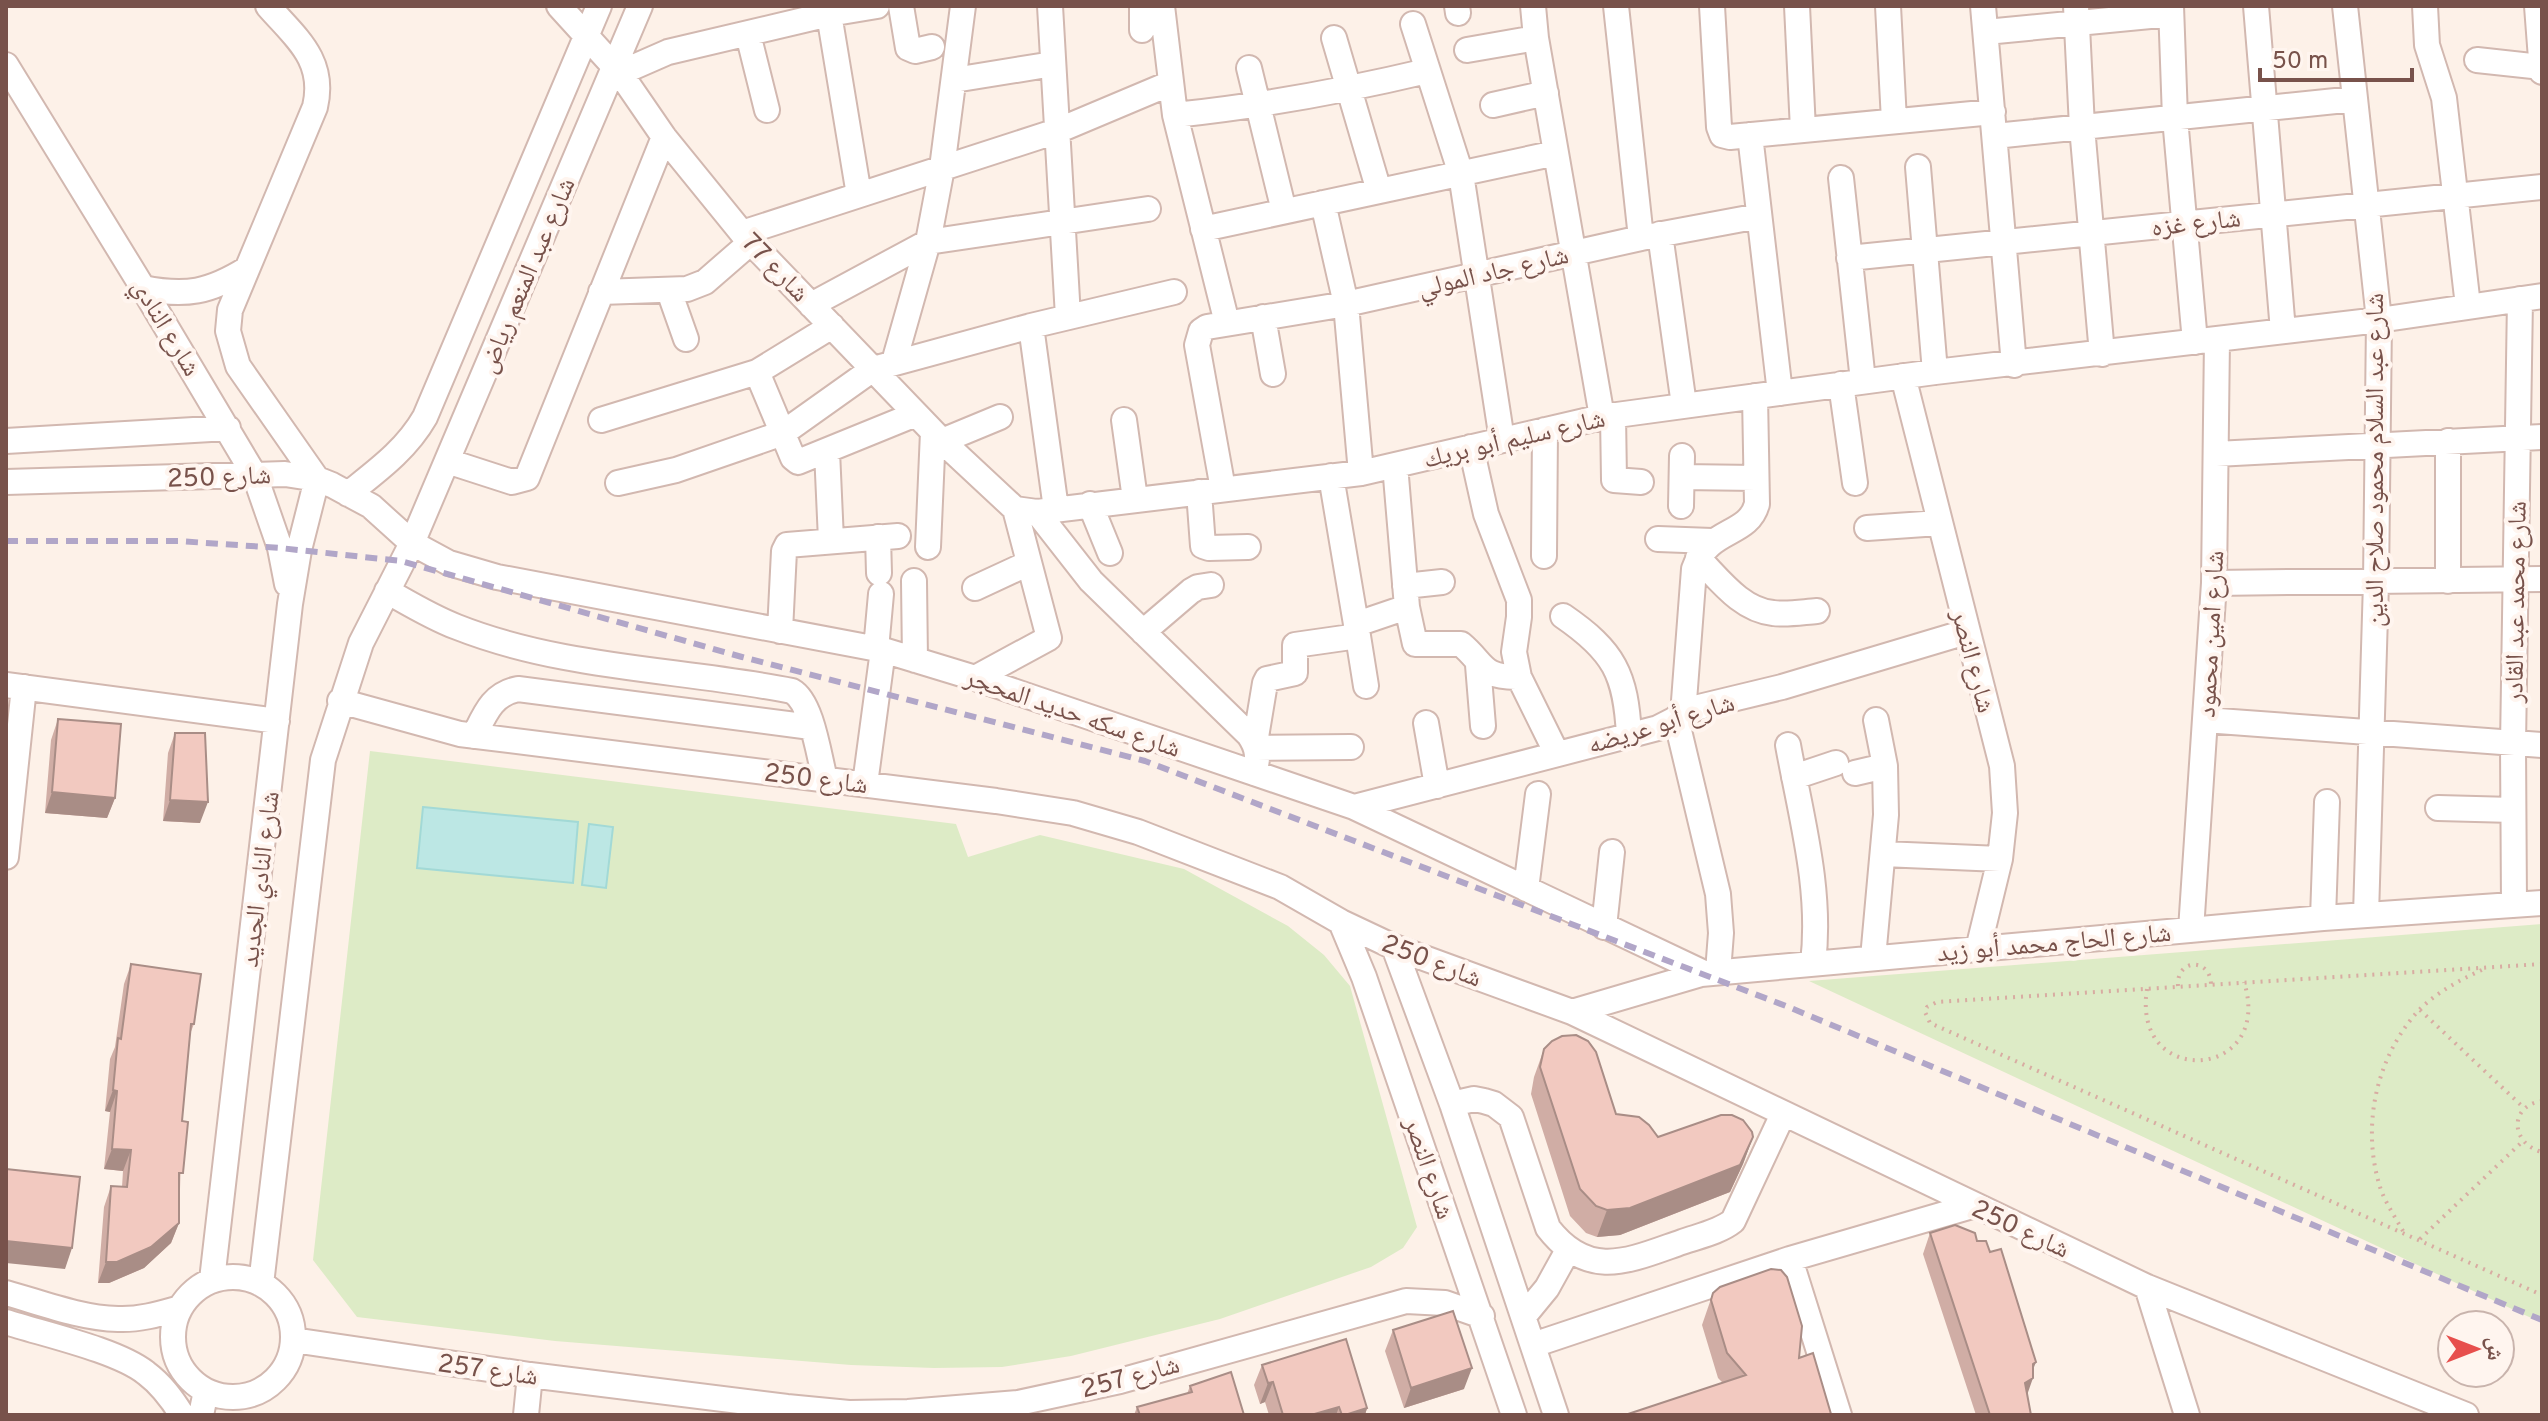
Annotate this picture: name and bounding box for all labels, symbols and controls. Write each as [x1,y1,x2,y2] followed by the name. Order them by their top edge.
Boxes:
[2260,32,2412,82] scale bar
[2272,47,2328,77] text: 50 m
[472,173,584,379] street label: شارع عبد المنعم رياض
[2150,203,2243,246] street label: شارع غزه
[733,227,815,310] street label: شارع 77
[1415,240,1572,308] street label: شارع جاد المولي
[121,273,207,384] street label: شارع النادي
[2360,293,2393,627] street label: شارع عبد السلام محمود صلاح الدين
[1420,402,1609,477] street label: شارع سليم أبو بريك
[166,460,272,497] street label: شارع 250
[2499,501,2536,704] street label: شارع محمد عبد القادر
[2192,550,2233,718] street label: شارع امين محمود
[1942,605,2001,717] street label: شارع النصر
[959,662,1185,767] street label: شارع سكه حديد المحجر
[1584,686,1739,763] street label: شارع أبو عريضه
[762,758,869,803] street label: شارع 250
[234,789,290,969] street label: شارع النادي الجديد
[1936,916,2173,971] street label: شارع الحاج محمد أبو زيد
[1377,928,1486,996] street label: شارع 250
[1395,1113,1460,1224] street label: شارع النصر
[1966,1193,2074,1267] street label: شارع 250
[2436,1309,2516,1389] north arrow
[2480,1337,2507,1361] text: ش
[435,1348,540,1395] street label: شارع 257
[1078,1349,1184,1407] street label: شارع 257

